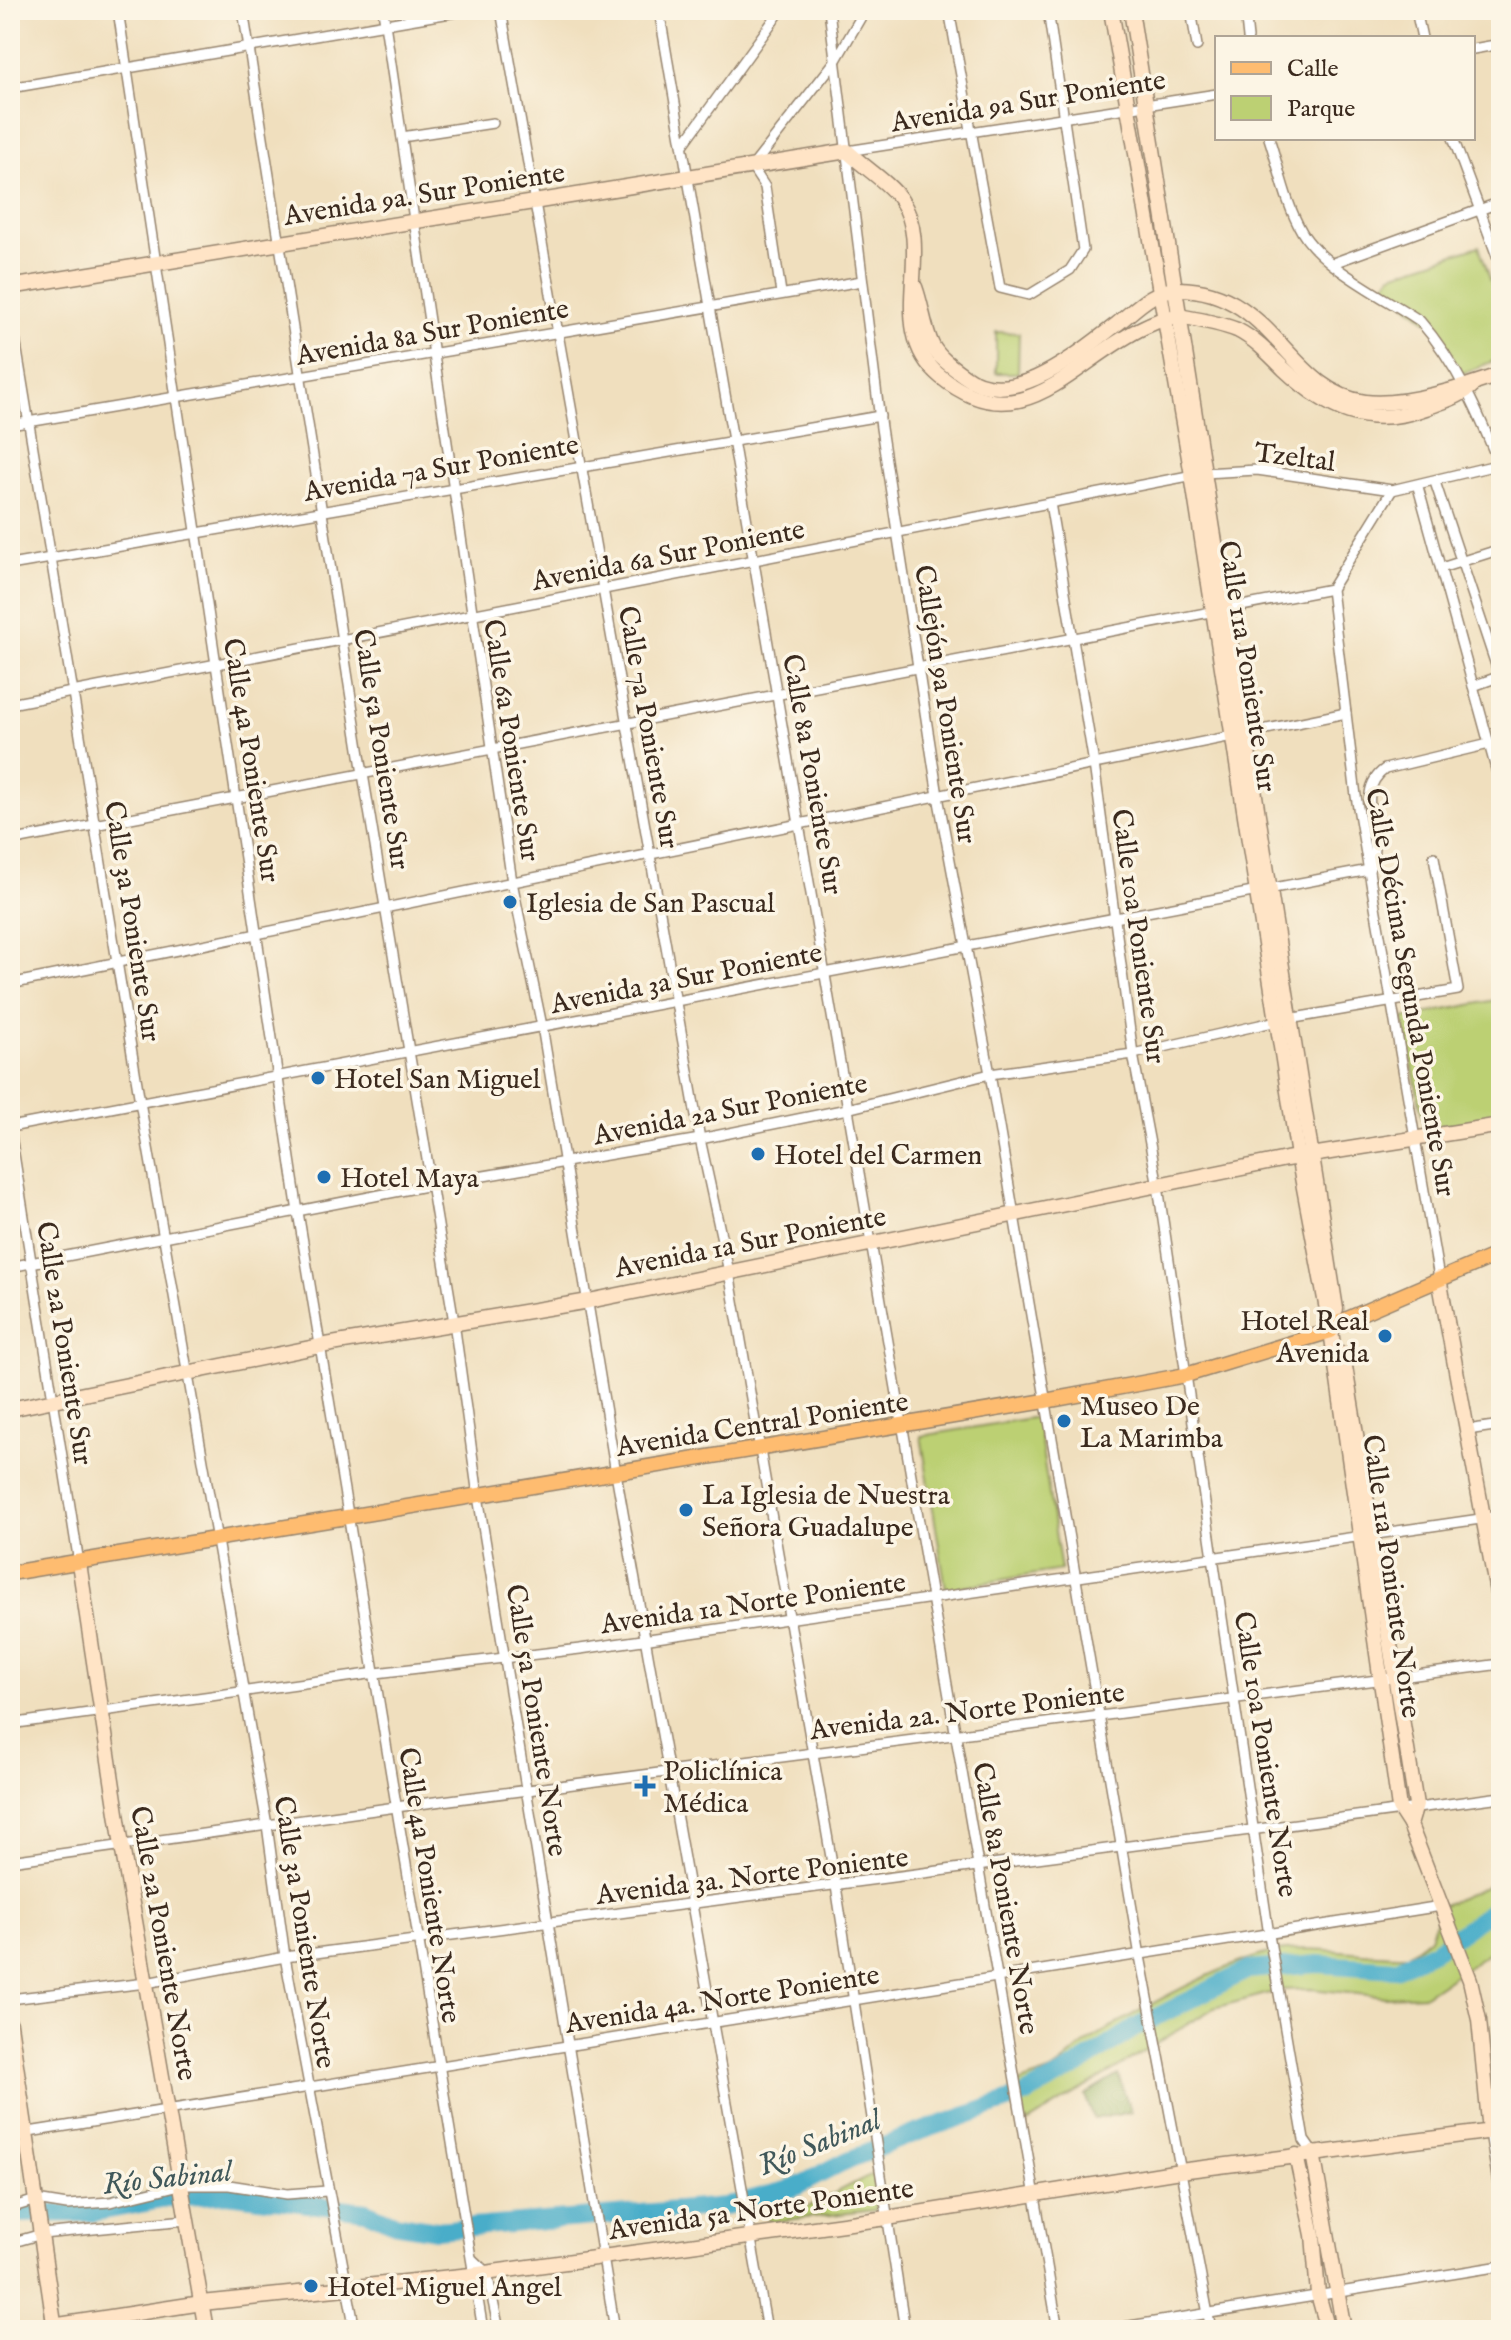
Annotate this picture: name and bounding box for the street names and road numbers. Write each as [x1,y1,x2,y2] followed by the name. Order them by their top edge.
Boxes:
[888,63,1168,142] street label: Avenida 9a Sur Poniente
[280,156,568,235] street label: Avenida 9a. Sur Poniente
[292,292,572,375] street label: Avenida 8a Sur Poniente
[300,428,582,511] street label: Avenida 7a Sur Poniente
[1252,436,1337,481] street label: Tzeltal
[528,513,808,600] street label: Avenida 6a Sur Poniente
[1209,538,1284,794] street label: Calle 11a Poniente Sur
[905,563,984,846] street label: Callejón 9a Poniente Sur
[609,603,686,852] street label: Calle 7a Poniente Sur
[474,617,547,864] street label: Calle 6a Poniente Sur
[344,627,417,872] street label: Calle 5a Poniente Sur
[214,636,287,885] street label: Calle 4a Poniente Sur
[773,651,850,898] street label: Calle 8a Poniente Sur
[1356,785,1463,1199] street label: Calle Décima Segunda Poniente Sur
[95,799,168,1044] street label: Calle 3a Poniente Sur
[1102,807,1173,1066] street label: Calle 10a Poniente Sur
[547,936,825,1023] street label: Avenida 3a Sur Poniente
[589,1067,871,1154] street label: Avenida 2a Sur Poniente
[611,1200,889,1287] street label: Avenida 1a Sur Poniente
[27,1219,100,1468] street label: Calle 2a Poniente Sur
[613,1385,911,1466] street label: Avenida Central Poniente
[1353,1432,1428,1720] street label: Calle 11a Poniente Norte
[597,1566,908,1643] street label: Avenida 1a Norte Poniente
[497,1582,574,1859] street label: Calle 5a Poniente Norte
[1225,1609,1304,1900] street label: Calle 10a Poniente Norte
[807,1676,1127,1749] street label: Avenida 2a. Norte Poniente
[389,1745,468,2026] street label: Calle 4a Poniente Norte
[963,1760,1046,2037] street label: Calle 8a Poniente Norte
[265,1794,342,2071] street label: Calle 3a Poniente Norte
[121,1803,204,2084] street label: Calle 2a Poniente Norte
[593,1841,911,1914] street label: Avenida 3a. Norte Poniente
[562,1958,882,2043] street label: Avenida 4a. Norte Poniente
[606,2172,916,2249] street label: Avenida 5a Norte Poniente

